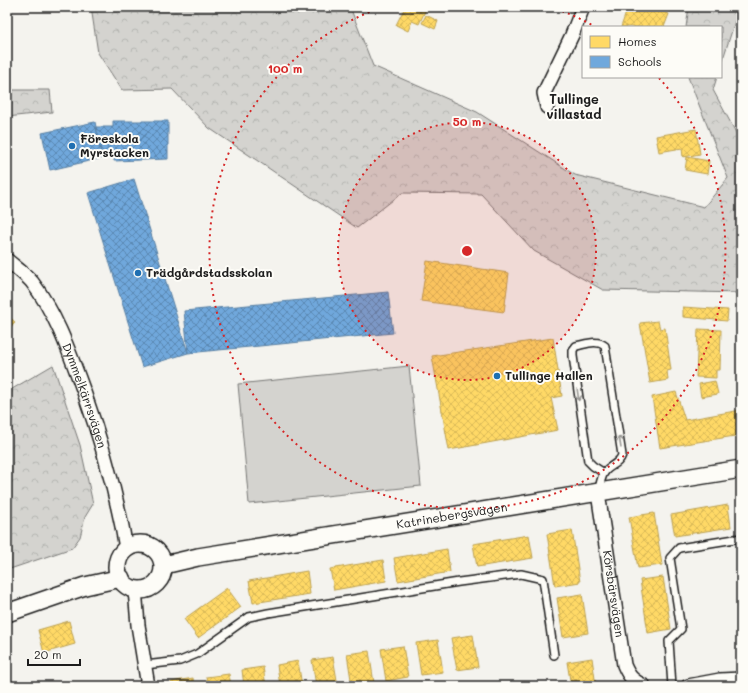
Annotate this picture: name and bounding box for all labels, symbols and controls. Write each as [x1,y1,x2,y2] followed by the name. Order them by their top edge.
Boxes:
[582,26,722,78] legend
[618,33,657,49] text: Homes
[618,53,662,69] text: Schools
[268,60,302,76] text: 100 m
[547,90,601,122] district label: Tullinge villastad
[453,113,481,129] text: 50 m
[80,130,149,160] place label: Föreskola Myrstacken
[67,141,77,151] marker: Föreskola Myrstacken
[460,244,474,258] centre of rings
[146,264,272,280] place label: Trädgårdstadsskolan
[133,268,143,278] marker: Trädgårdstadsskolan
[59,340,111,450] street label: Dymmelkärrsvägen
[505,367,593,383] place label: Tullinge Hallen
[492,371,502,381] marker: Tullinge Hallen
[574,388,582,401] one-way arrow
[616,436,624,449] one-way arrow
[395,498,508,532] street label: Katrinebergsvägen
[600,549,629,638] street label: Körsbärsvägen
[28,641,80,667] scale bar
[34,646,62,662] text: 20 m

